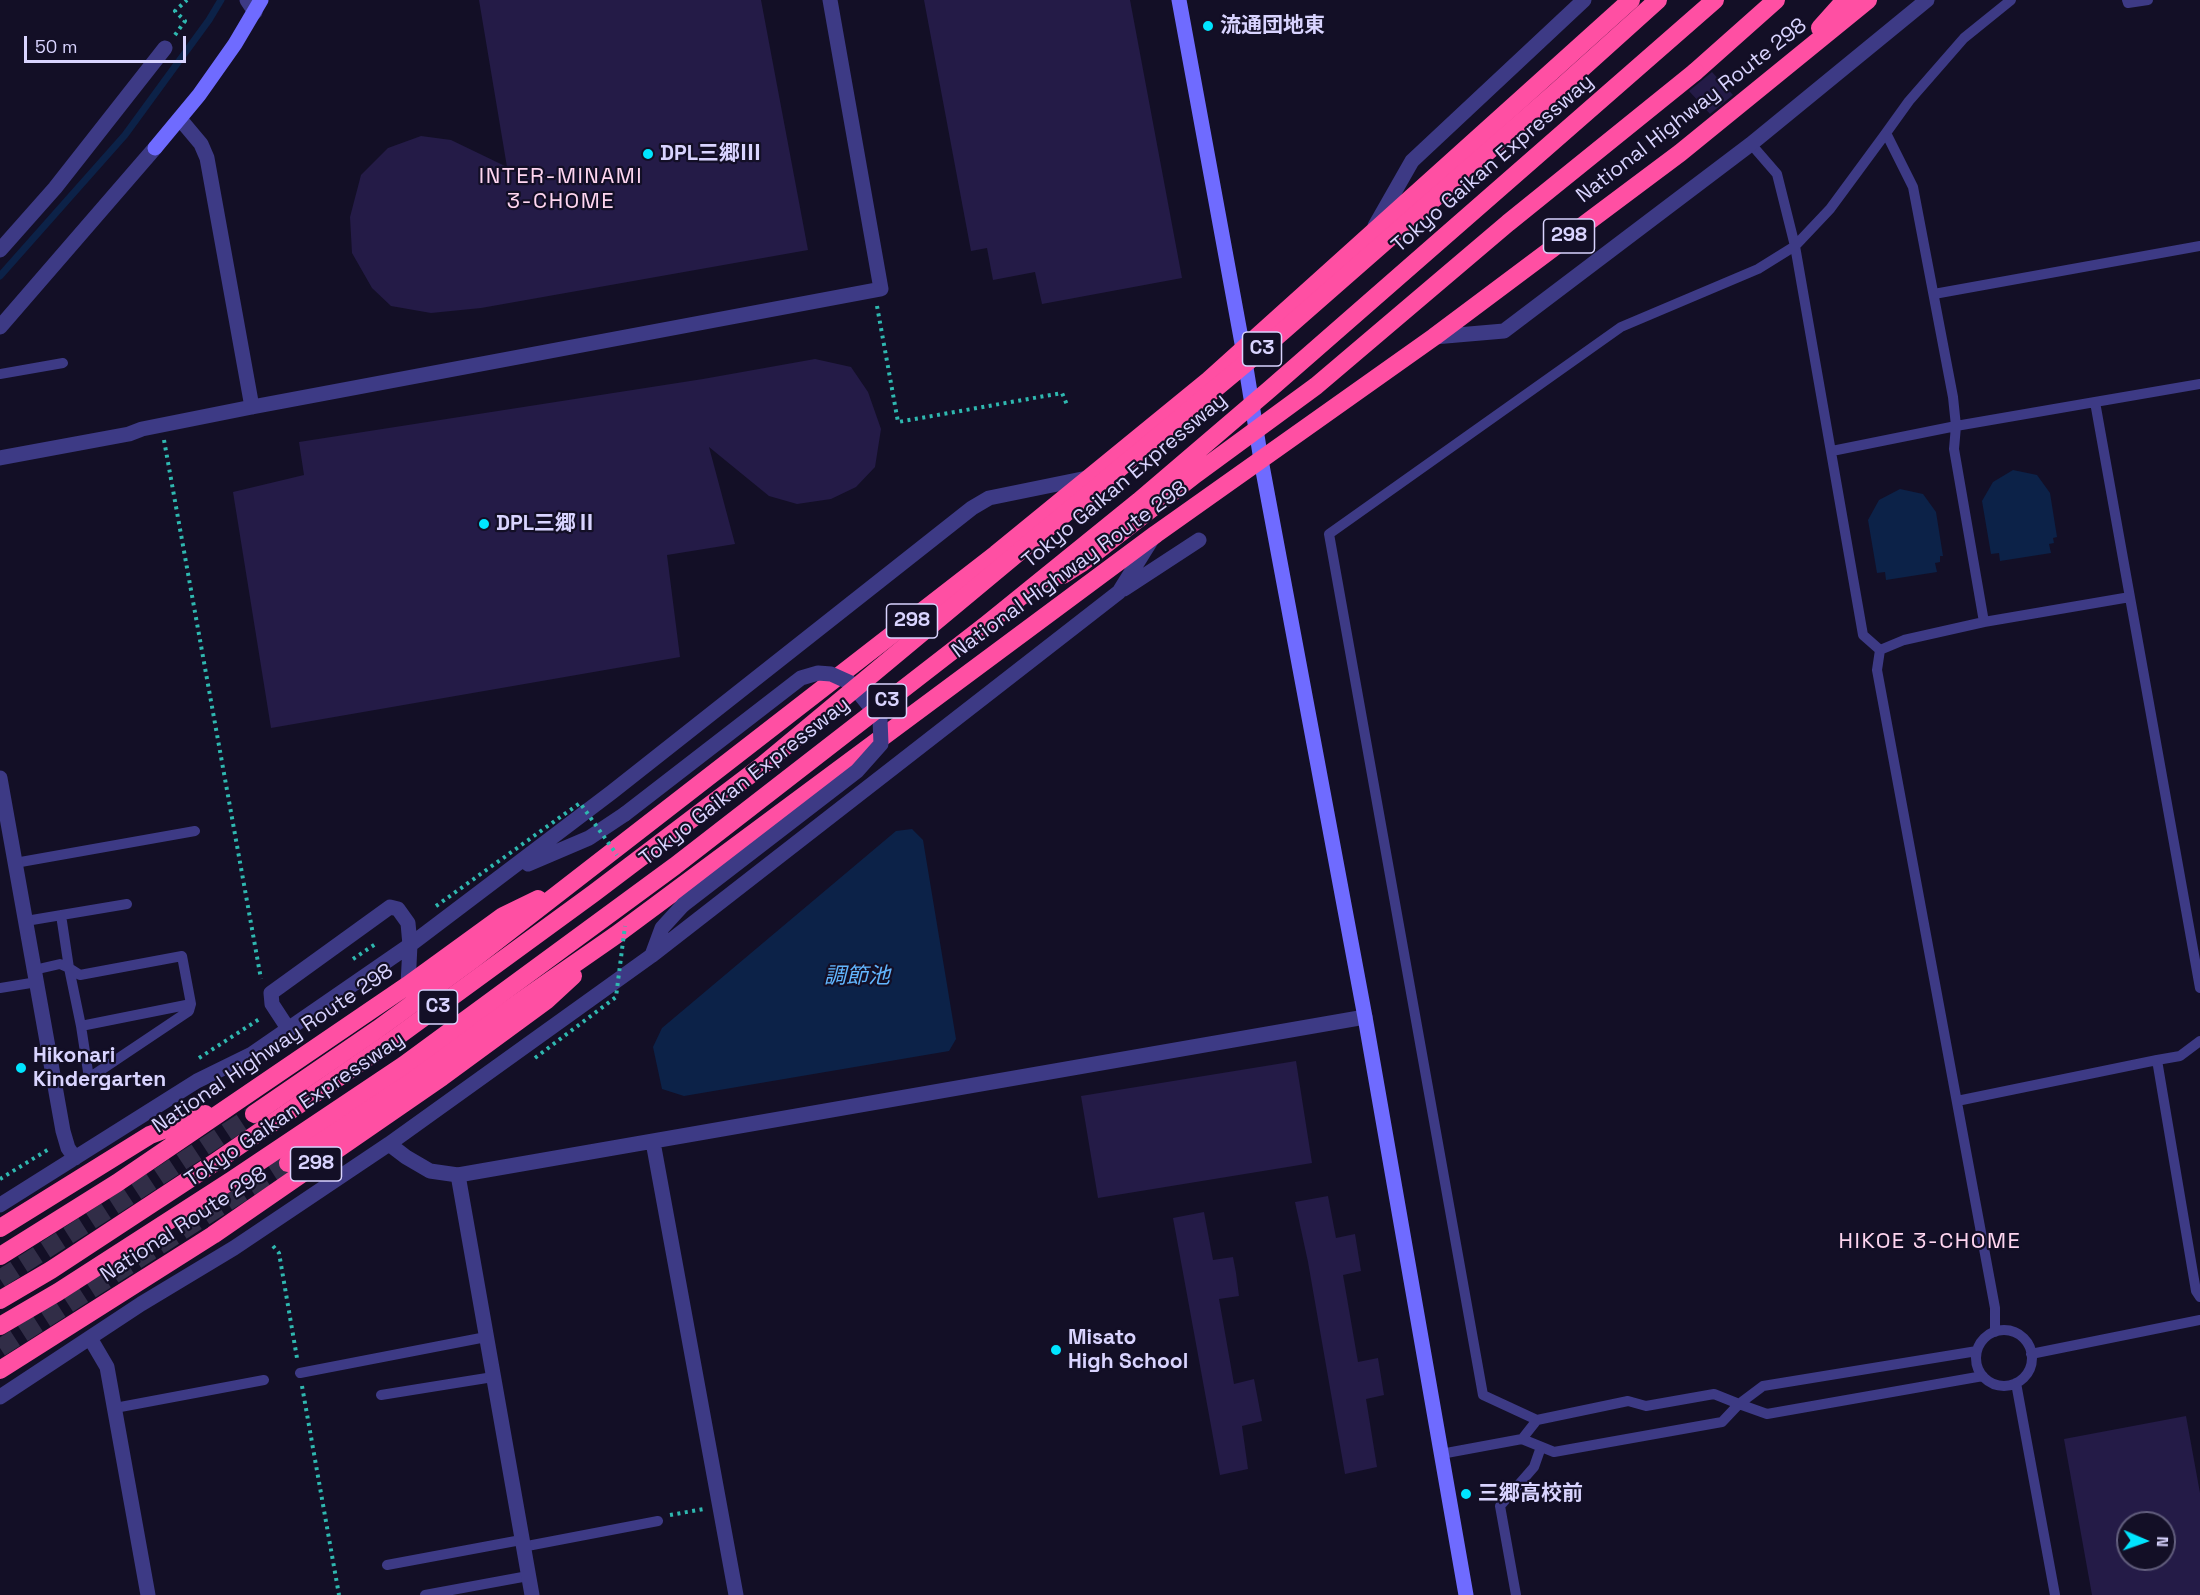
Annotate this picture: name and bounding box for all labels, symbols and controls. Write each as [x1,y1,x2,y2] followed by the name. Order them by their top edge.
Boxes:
[1220,13,1325,39] place label: 流通団地東
[1572,13,1812,209] street label: National Highway Route 298
[1201,19,1215,33] marker: 流通団地東
[27,24,189,62] scale bar
[35,35,77,58] text: 50 m
[1387,69,1599,259] street label: Tokyo Gaikan Expressway
[660,141,761,167] place label: DPL三郷Ⅲ
[641,147,655,161] marker: DPL三郷Ⅲ
[479,164,643,216] district label: INTER-MINAMI 3-CHOME
[1544,219,1594,253] road number: 298
[1242,332,1282,366] road number: C3
[1018,388,1232,574] street label: Tokyo Gaikan Expressway
[947,476,1193,664] street label: National Highway Route 298
[496,511,597,537] place label: DPL三郷Ⅱ
[477,517,491,531] marker: DPL三郷Ⅱ
[886,604,938,638] road number: 298
[868,684,906,718] road number: C3
[635,692,855,872] street label: Tokyo Gaikan Expressway
[148,959,398,1139] street label: National Highway Route 298
[824,964,890,990] water label: 調節池
[418,990,458,1024] road number: C3
[180,1027,410,1193] street label: Tokyo Gaikan Expressway
[33,1043,166,1093] place label: Hikonari Kindergarten
[14,1061,28,1075] marker: Hikonari Kindergarten
[290,1147,342,1181] road number: 298
[96,1162,272,1288] street label: National Route 298
[1839,1229,2021,1255] district label: HIKOE 3-CHOME
[1068,1325,1188,1375] place label: Misato High School
[1049,1343,1063,1357] marker: Misato High School
[1478,1481,1583,1507] place label: 三郷高校前
[1459,1487,1473,1501] marker: 三郷高校前
[2116,1511,2176,1571] north arrow
[2152,1536,2173,1547] text: N

